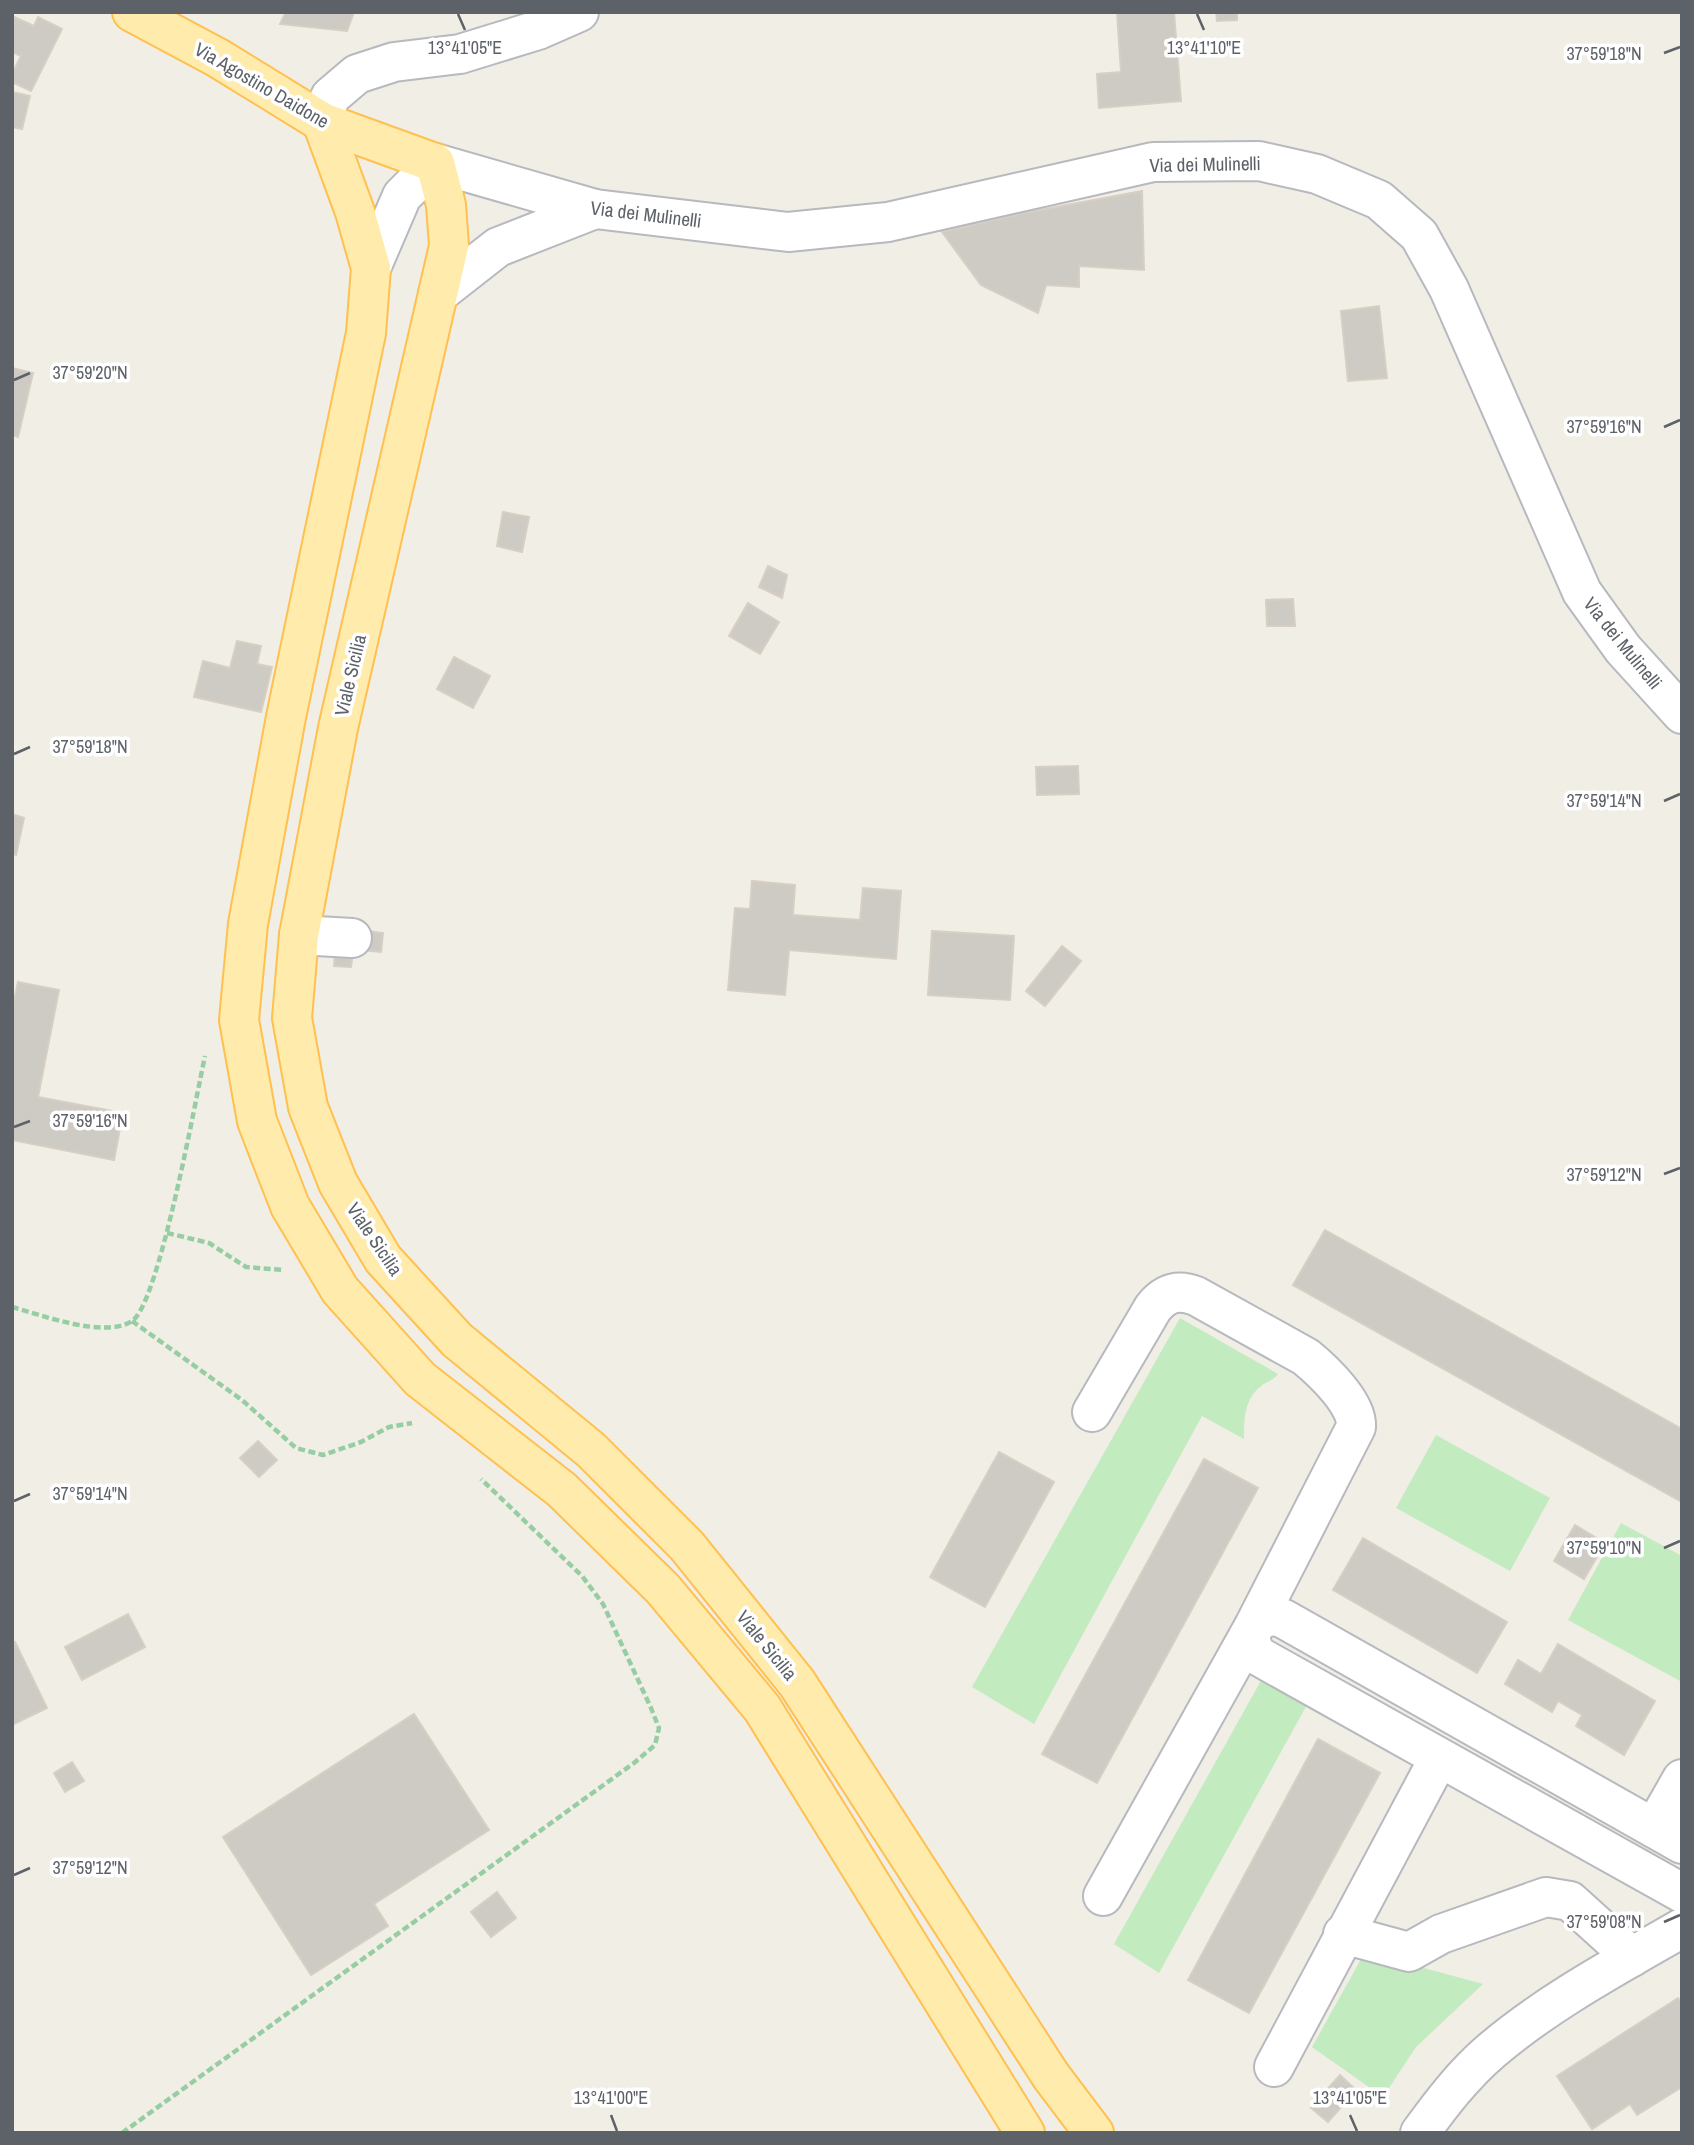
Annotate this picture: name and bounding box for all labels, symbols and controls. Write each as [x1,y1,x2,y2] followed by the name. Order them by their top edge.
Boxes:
[428,35,502,60] text: 13°41'05"E
[1167,35,1241,60] text: 13°41'10"E
[190,36,334,134] street label: Via Agostino Daidone
[1566,41,1642,66] text: 37°59'18"N
[1149,150,1261,178] street label: Via dei Mulinelli
[589,194,703,234] street label: Via dei Mulinelli
[52,360,128,385] text: 37°59'20"N
[1566,414,1642,439] text: 37°59'16"N
[1578,592,1668,694] street label: Via dei Mulinelli
[328,631,372,718] street label: Viale Sicilia
[52,734,128,759] text: 37°59'18"N
[1566,788,1642,813] text: 37°59'14"N
[52,1108,128,1133] text: 37°59'16"N
[1566,1162,1642,1187] text: 37°59'12"N
[341,1197,409,1281] street label: Viale Sicilia
[52,1481,128,1506] text: 37°59'14"N
[1566,1535,1642,1560] text: 37°59'10"N
[731,1605,803,1686] street label: Viale Sicilia
[52,1855,128,1880] text: 37°59'12"N
[1566,1909,1642,1934] text: 37°59'08"N
[574,2085,648,2110] text: 13°41'00"E
[1313,2085,1387,2110] text: 13°41'05"E

